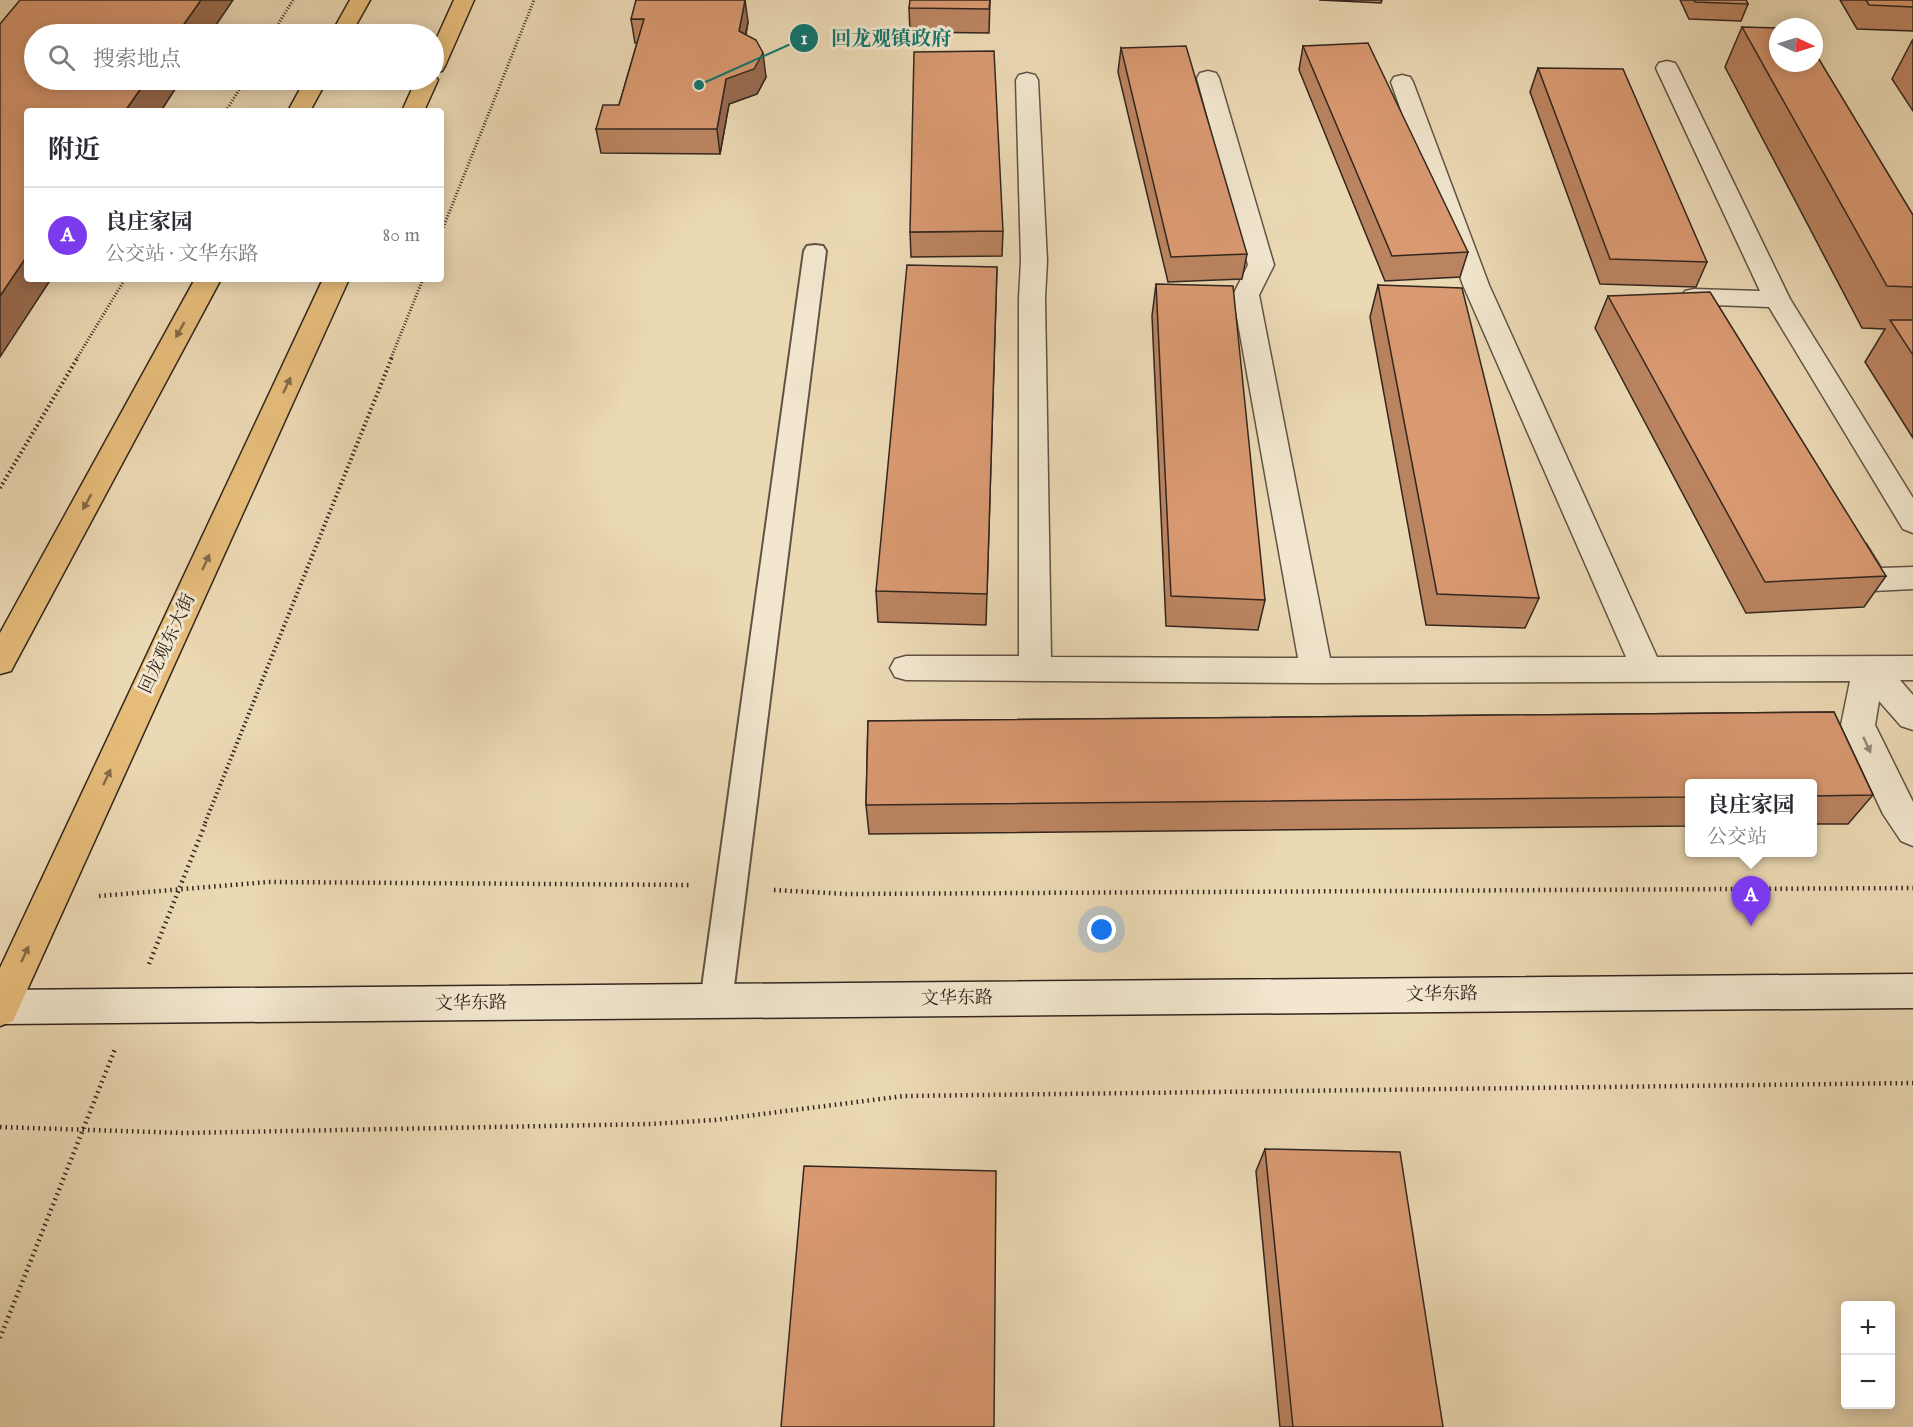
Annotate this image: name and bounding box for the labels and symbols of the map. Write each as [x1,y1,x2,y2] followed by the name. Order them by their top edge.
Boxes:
[1769,18,1823,72] north arrow
[789,19,963,57] callout: 回龙观镇政府
[831,27,951,52] text: 回龙观镇政府
[801,28,808,51] text: 1
[175,322,185,339] one-way arrow
[283,376,292,393] one-way arrow
[82,494,92,511] one-way arrow
[201,553,210,570] one-way arrow
[135,590,201,698] street label: 回龙观东大街
[1862,736,1872,754] one-way arrow
[102,769,111,786] one-way arrow
[1732,876,1770,926] pin: A
[1087,915,1116,944] your location
[20,945,30,963] one-way arrow
[1406,983,1478,1007] street label: 文华东路
[921,987,993,1011] street label: 文华东路
[435,992,507,1016] street label: 文华东路

